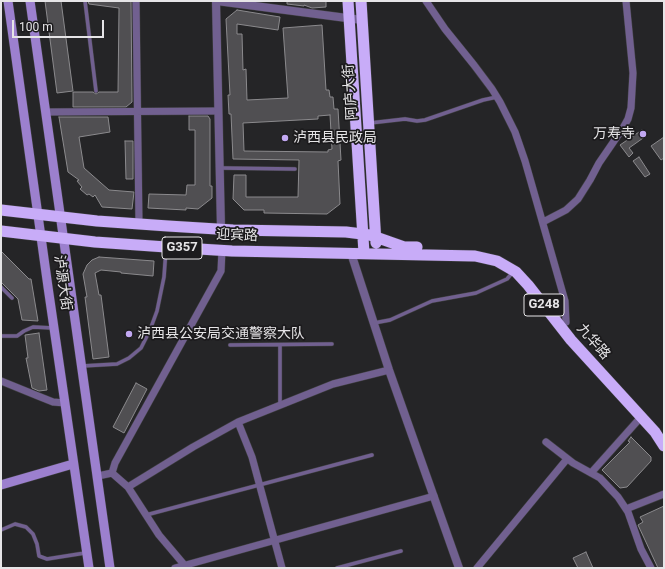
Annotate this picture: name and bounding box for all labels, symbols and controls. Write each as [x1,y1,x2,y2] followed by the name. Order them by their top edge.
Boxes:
[14,12,106,38] scale bar
[19,20,53,34] text: 100 m
[341,63,361,121] street label: 阿庐大街
[593,126,635,142] place label: 万寿寺
[638,129,648,139] marker: 万寿寺
[293,130,377,146] place label: 泸西县民政局
[280,133,290,143] marker: 泸西县民政局
[216,227,258,245] street label: 迎宾路
[162,237,202,259] road number: G357
[50,254,74,312] street label: 泸源大街
[524,294,564,316] road number: G248
[573,321,613,363] street label: 九华路
[137,326,305,342] place label: 泸西县公安局交通警察大队
[124,329,134,339] marker: 泸西县公安局交通警察大队

